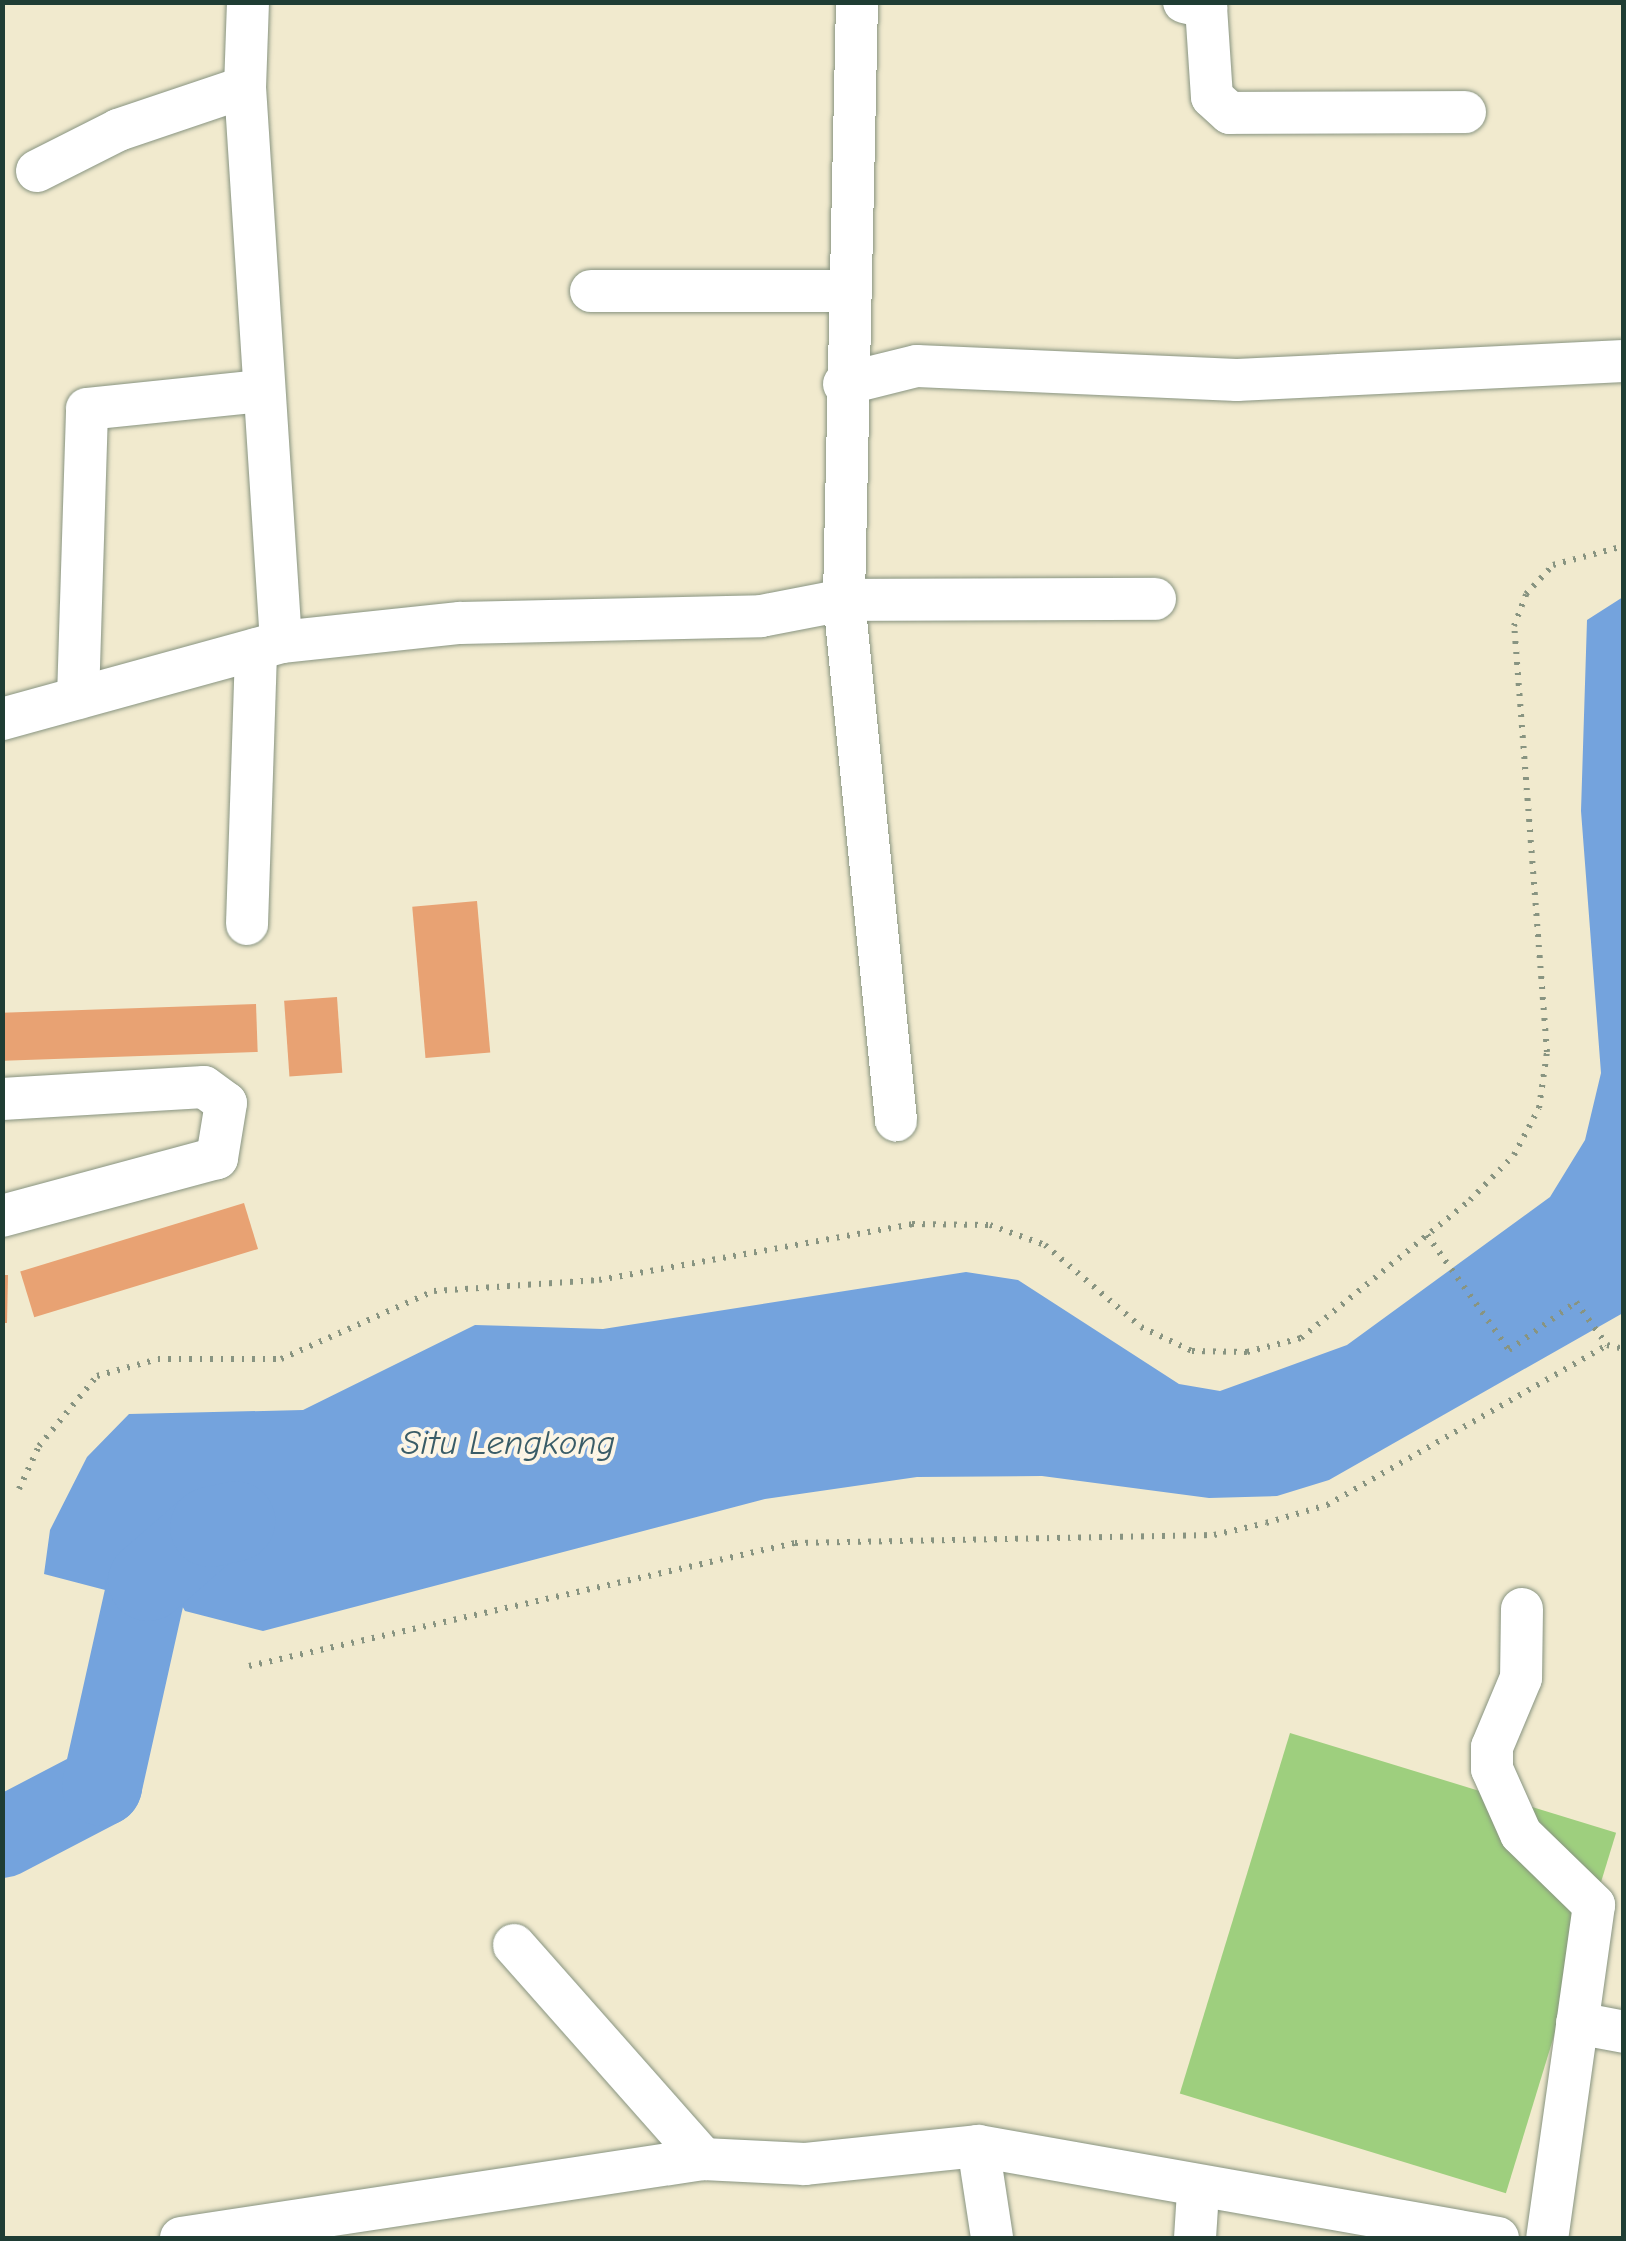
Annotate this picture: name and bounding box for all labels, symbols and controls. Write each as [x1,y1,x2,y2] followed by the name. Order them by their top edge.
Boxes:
[401,1422,615,1464] water label: Situ Lengkong

